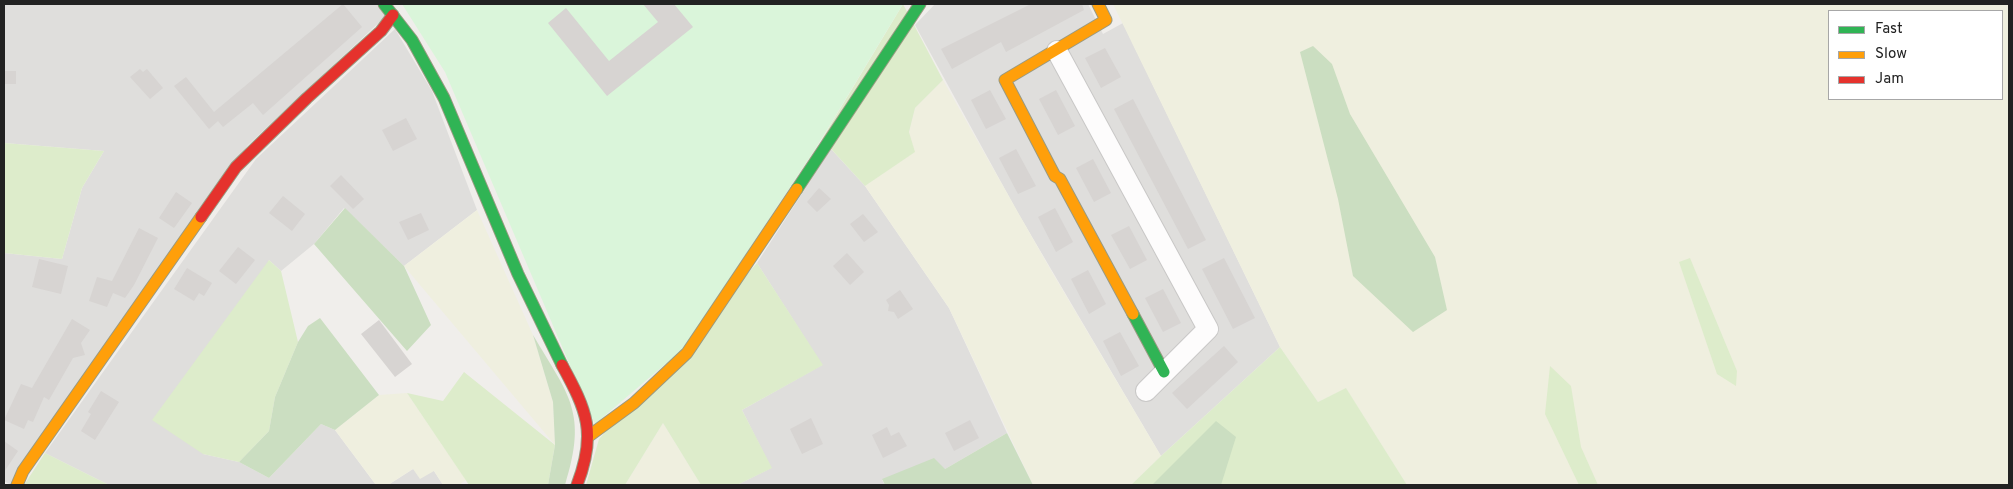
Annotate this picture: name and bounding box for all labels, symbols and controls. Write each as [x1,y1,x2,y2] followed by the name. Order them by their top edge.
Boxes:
[1828,10,2003,100] legend
[1875,20,1903,39] text: Fast
[1875,45,1907,64] text: Slow
[1875,70,1904,89] text: Jam

